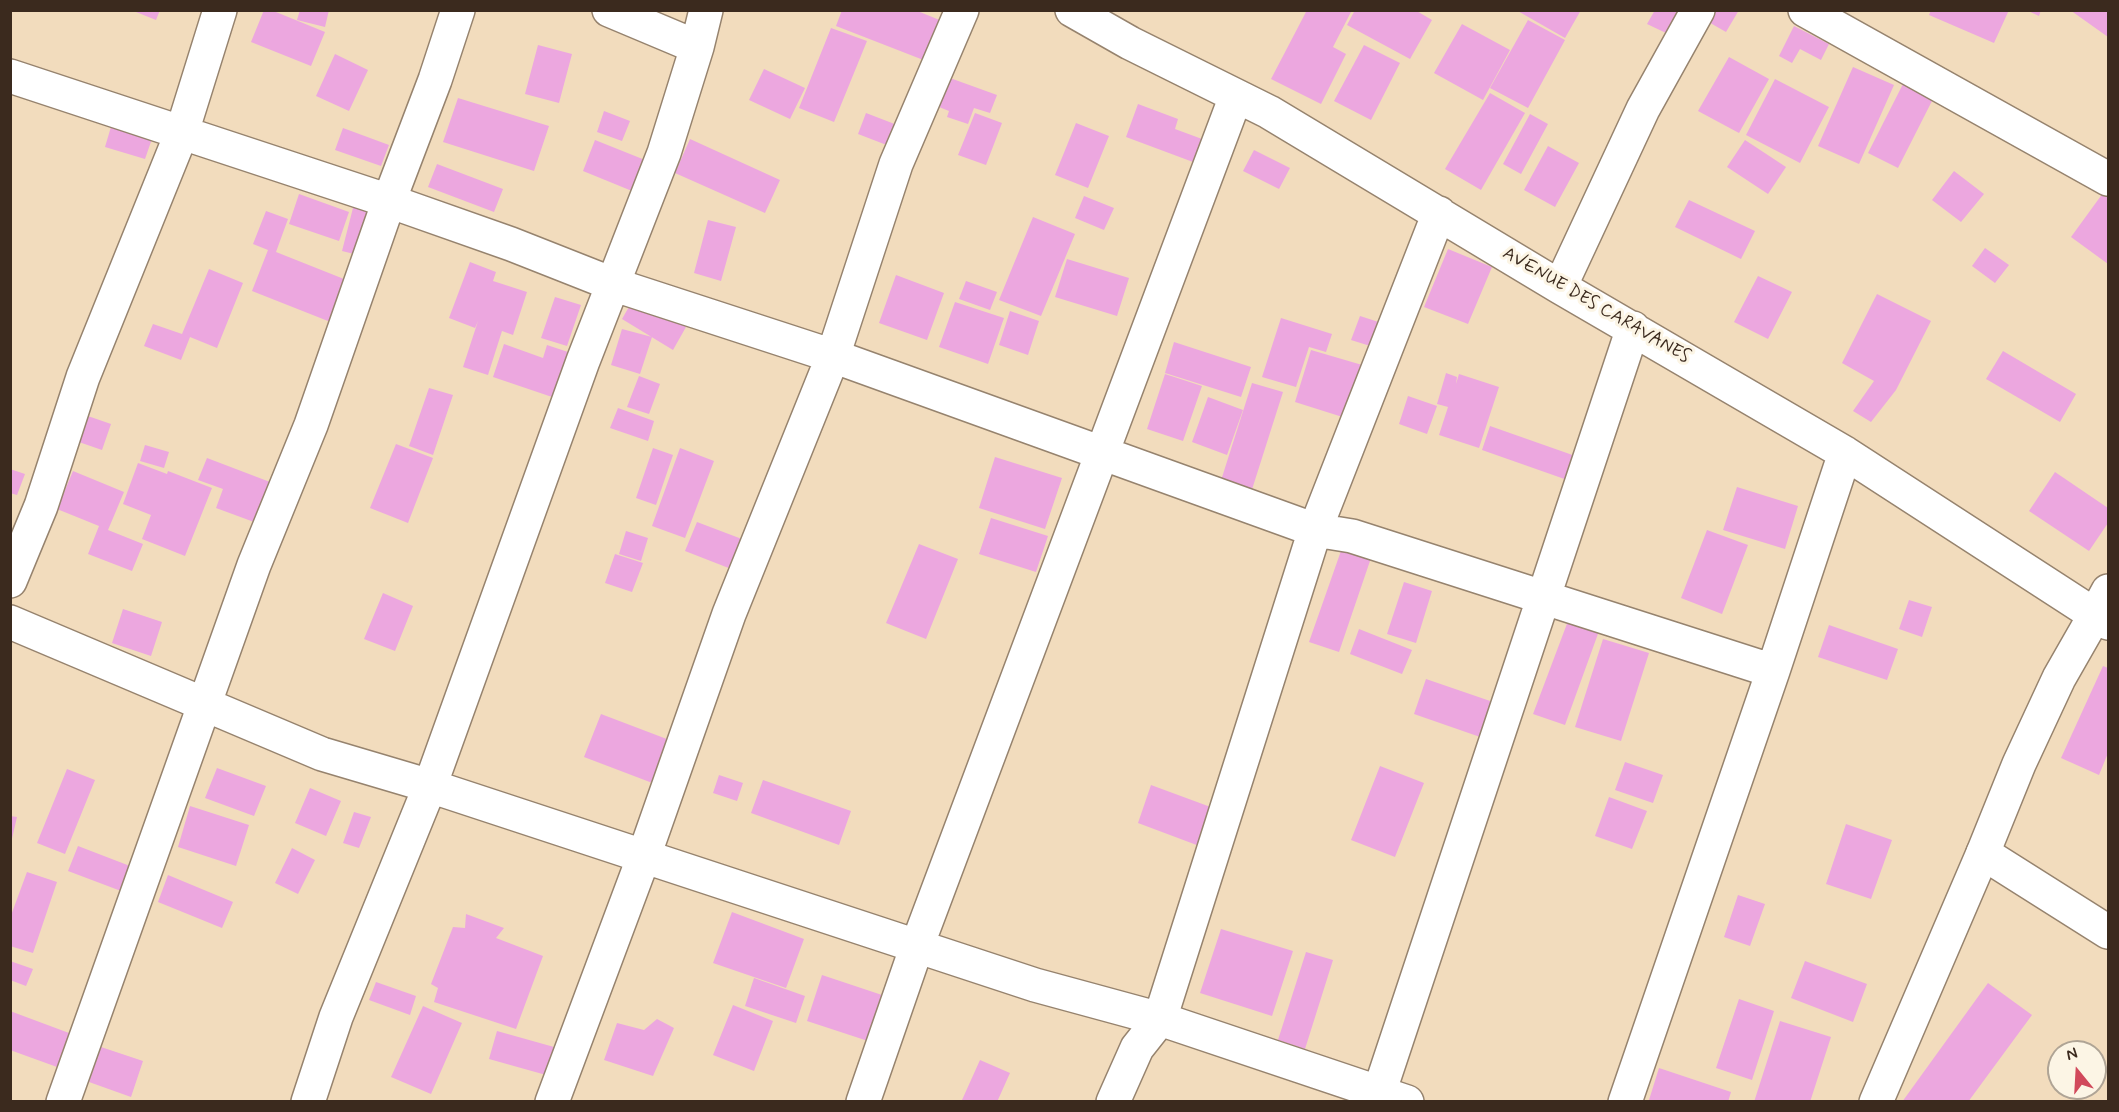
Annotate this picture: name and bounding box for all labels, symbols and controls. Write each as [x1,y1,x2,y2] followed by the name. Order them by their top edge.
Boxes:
[1498,243,1694,369] street label: AVENUE DES CARAVANES
[2047,1040,2107,1100] north arrow
[2064,1043,2080,1066] text: N

